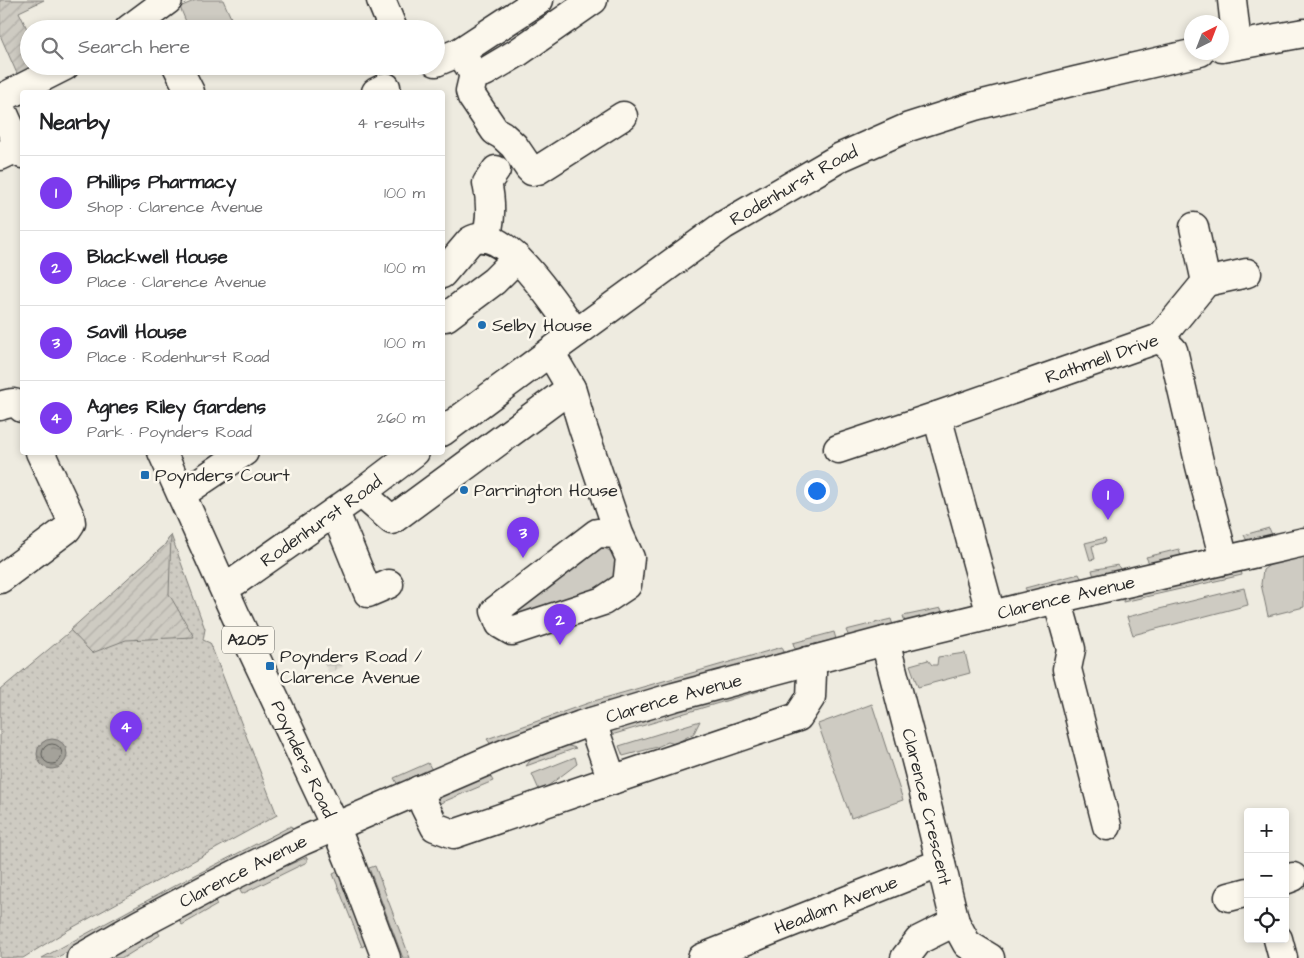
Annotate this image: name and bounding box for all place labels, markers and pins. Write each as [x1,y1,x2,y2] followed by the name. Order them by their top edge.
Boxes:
[492,313,593,339] place label: Selby House
[476,319,488,331] marker: Selby House
[155,463,291,489] place label: Poynders Court
[139,469,151,481] marker: Poynders Court
[474,478,618,504] place label: Parrington House
[1092,479,1124,520] pin: 1
[458,484,470,496] marker: Parrington House
[507,517,539,558] pin: 3
[544,604,576,645] pin: 2
[280,644,422,690] place label: Poynders Road / Clarence Avenue
[264,660,276,672] marker: Poynders Road / Clarence Avenue
[110,711,142,752] pin: 4

